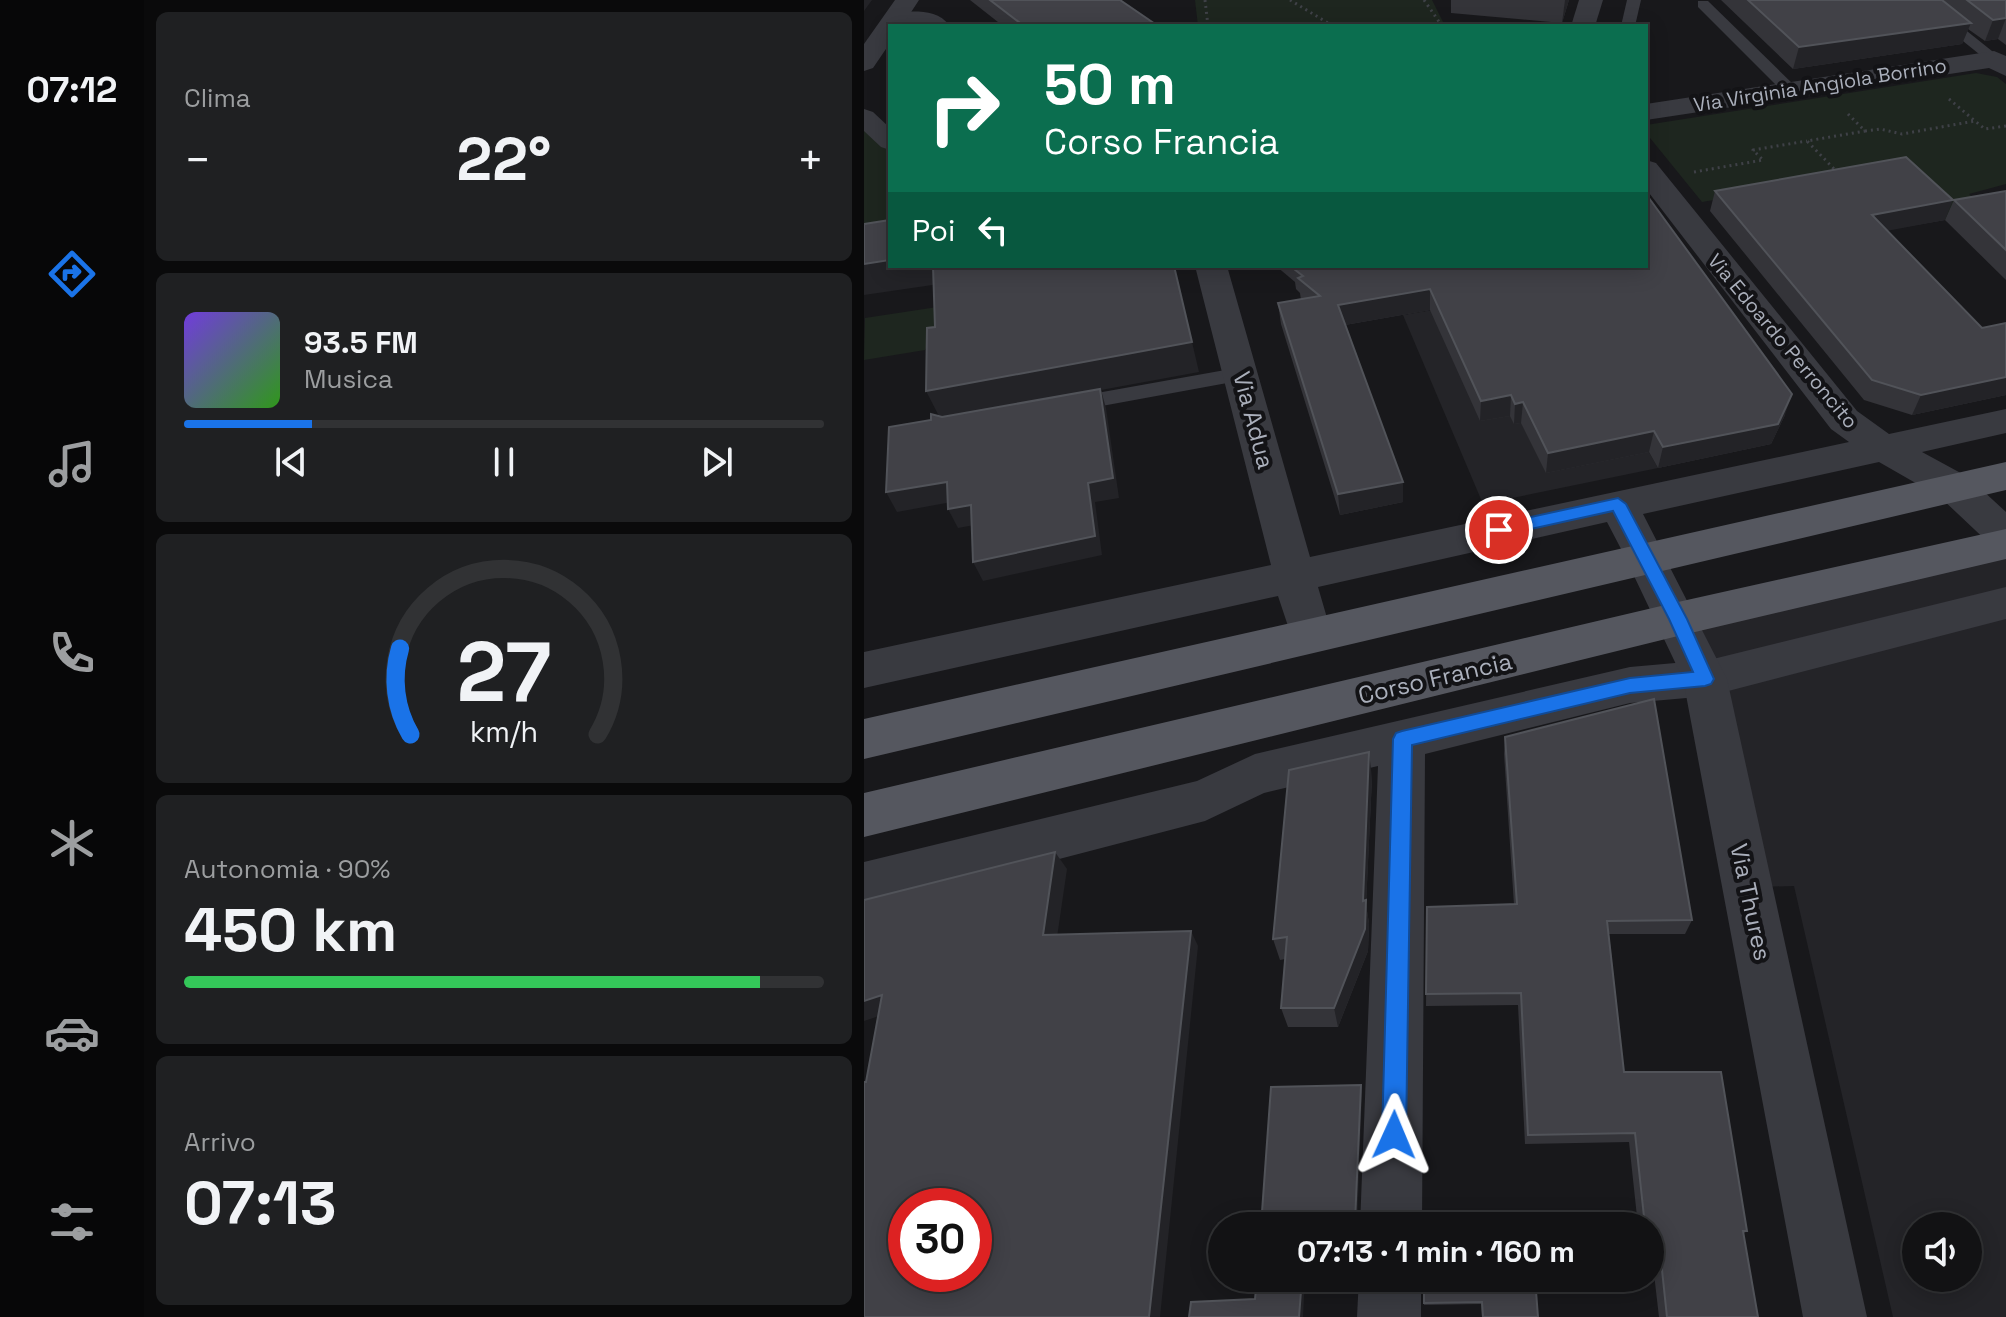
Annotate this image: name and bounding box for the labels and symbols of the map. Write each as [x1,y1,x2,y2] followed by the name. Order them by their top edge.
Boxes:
[1692,52,1948,118] street label: Via Virginia Angiola Borrino
[1702,248,1864,434] street label: Via Edoardo Perroncito
[1226,368,1282,472] street label: Via Adua
[1465,496,1533,564] pin
[1355,645,1515,711] street label: Corso Francia
[1723,841,1779,963] street label: Via Thures
[1352,1093,1436,1177] position arrow
[888,1188,992,1292] speed limit sign: 30

